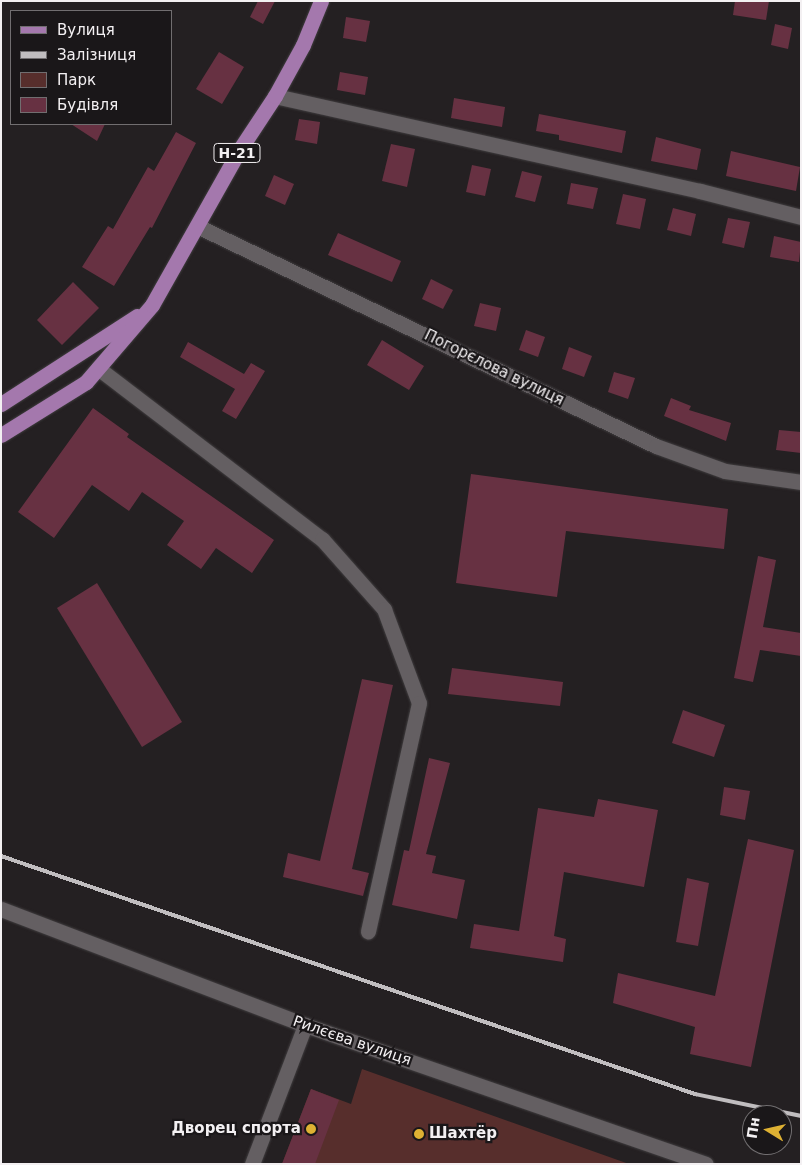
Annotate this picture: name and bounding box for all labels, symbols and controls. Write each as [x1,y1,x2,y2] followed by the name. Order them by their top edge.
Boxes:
[10,10,172,125] legend
[57,21,115,39] text: Вулиця
[57,46,136,64] text: Залізниця
[57,71,96,89] text: Парк
[57,96,118,114] text: Будівля
[213,142,261,164] road number: Н-21
[421,326,567,410] street label: Погорєлова вулиця
[290,1012,414,1070] street label: Рилєєва вулиця
[742,1105,792,1155] north arrow
[744,1116,763,1140] text: Пн
[171,1120,301,1138] place label: Дворец спорта
[305,1123,317,1135] marker: Дворец спорта
[429,1125,497,1143] place label: Шахтёр
[413,1128,425,1140] marker: Шахтёр

